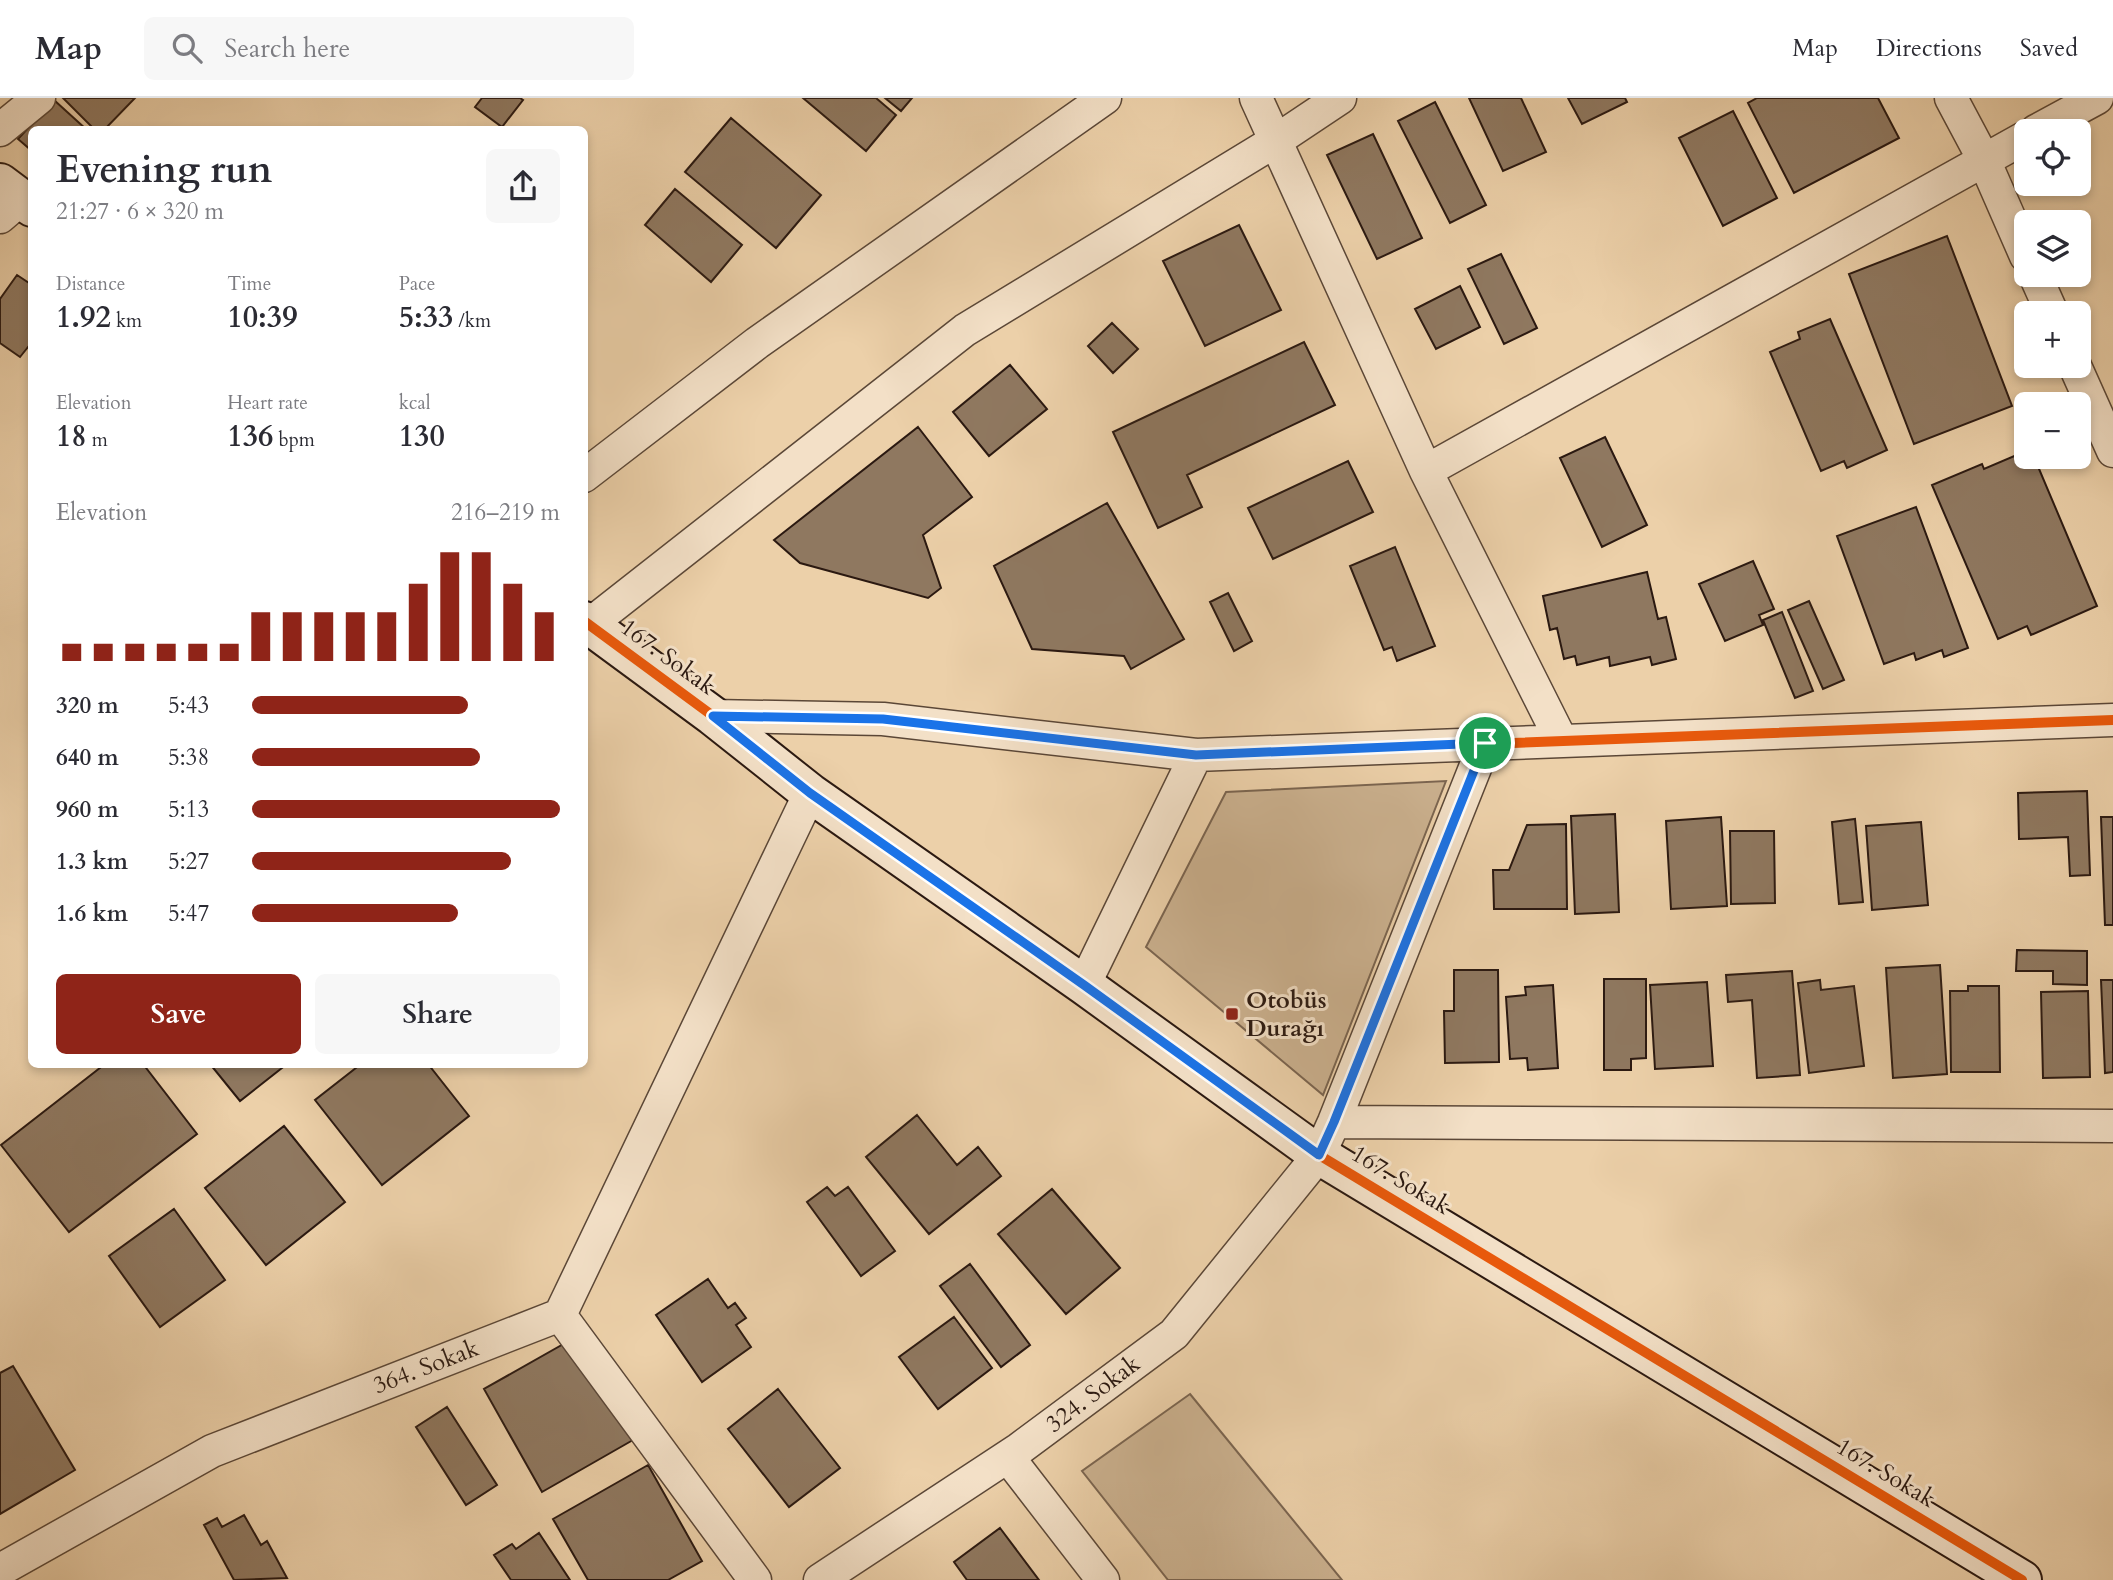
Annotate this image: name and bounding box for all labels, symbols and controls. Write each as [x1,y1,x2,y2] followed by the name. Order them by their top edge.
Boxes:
[144,17,634,80] search box
[35,26,102,71] text: Map
[168,29,206,67] icon: search
[224,31,350,66] text: Search here
[1792,32,1838,65] text: Map
[1876,32,1982,65] text: Directions
[2020,32,2078,65] text: Saved
[2014,119,2091,469] map controls
[2014,119,2091,196] button: locate
[56,144,272,196] text: Evening run
[486,149,560,223] button: share
[56,196,224,227] text: 21:27 · 6 × 320 m
[2014,210,2091,287] button: layers
[56,271,125,297] text: Distance
[227,271,271,297] text: Time
[399,271,435,297] text: Pace
[56,297,111,338] text: 1.92
[227,297,298,338] text: 10:39
[399,297,453,338] text: 5:33
[2014,301,2091,378] button: +
[111,308,142,334] text: km
[453,308,491,334] text: /km
[56,390,131,416] text: Elevation
[227,390,308,416] text: Heart rate
[399,390,431,416] text: kcal
[2014,392,2091,469] button: −
[56,416,87,457] text: 18
[227,416,273,457] text: 136
[399,416,445,457] text: 130
[87,427,108,453] text: m
[273,427,315,453] text: bpm
[56,497,147,528] text: Elevation
[451,497,560,528] text: 216–219 m
[614,611,723,703] street label: 167. Sokak
[56,690,119,721] text: 320 m
[168,690,209,721] text: 5:43
[1455,713,1515,773] pin
[1466,724,1504,762] icon: arrive
[56,742,119,773] text: 640 m
[168,742,209,773] text: 5:38
[56,794,119,825] text: 960 m
[168,794,209,825] text: 5:13
[56,846,128,877] text: 1.3 km
[168,846,209,877] text: 5:27
[56,898,128,929] text: 1.6 km
[168,898,209,929] text: 5:47
[56,974,301,1054] button: Save
[315,974,560,1054] button: Share
[1246,984,1327,1045] place label: Otobüs Durağı
[1224,1006,1240,1022] marker: Otobüs Durağı
[1345,1137,1457,1223] street label: 167. Sokak
[369,1332,484,1402] street label: 364. Sokak
[1039,1347,1147,1440] street label: 324. Sokak
[1830,1430,1942,1516] street label: 167. Sokak

